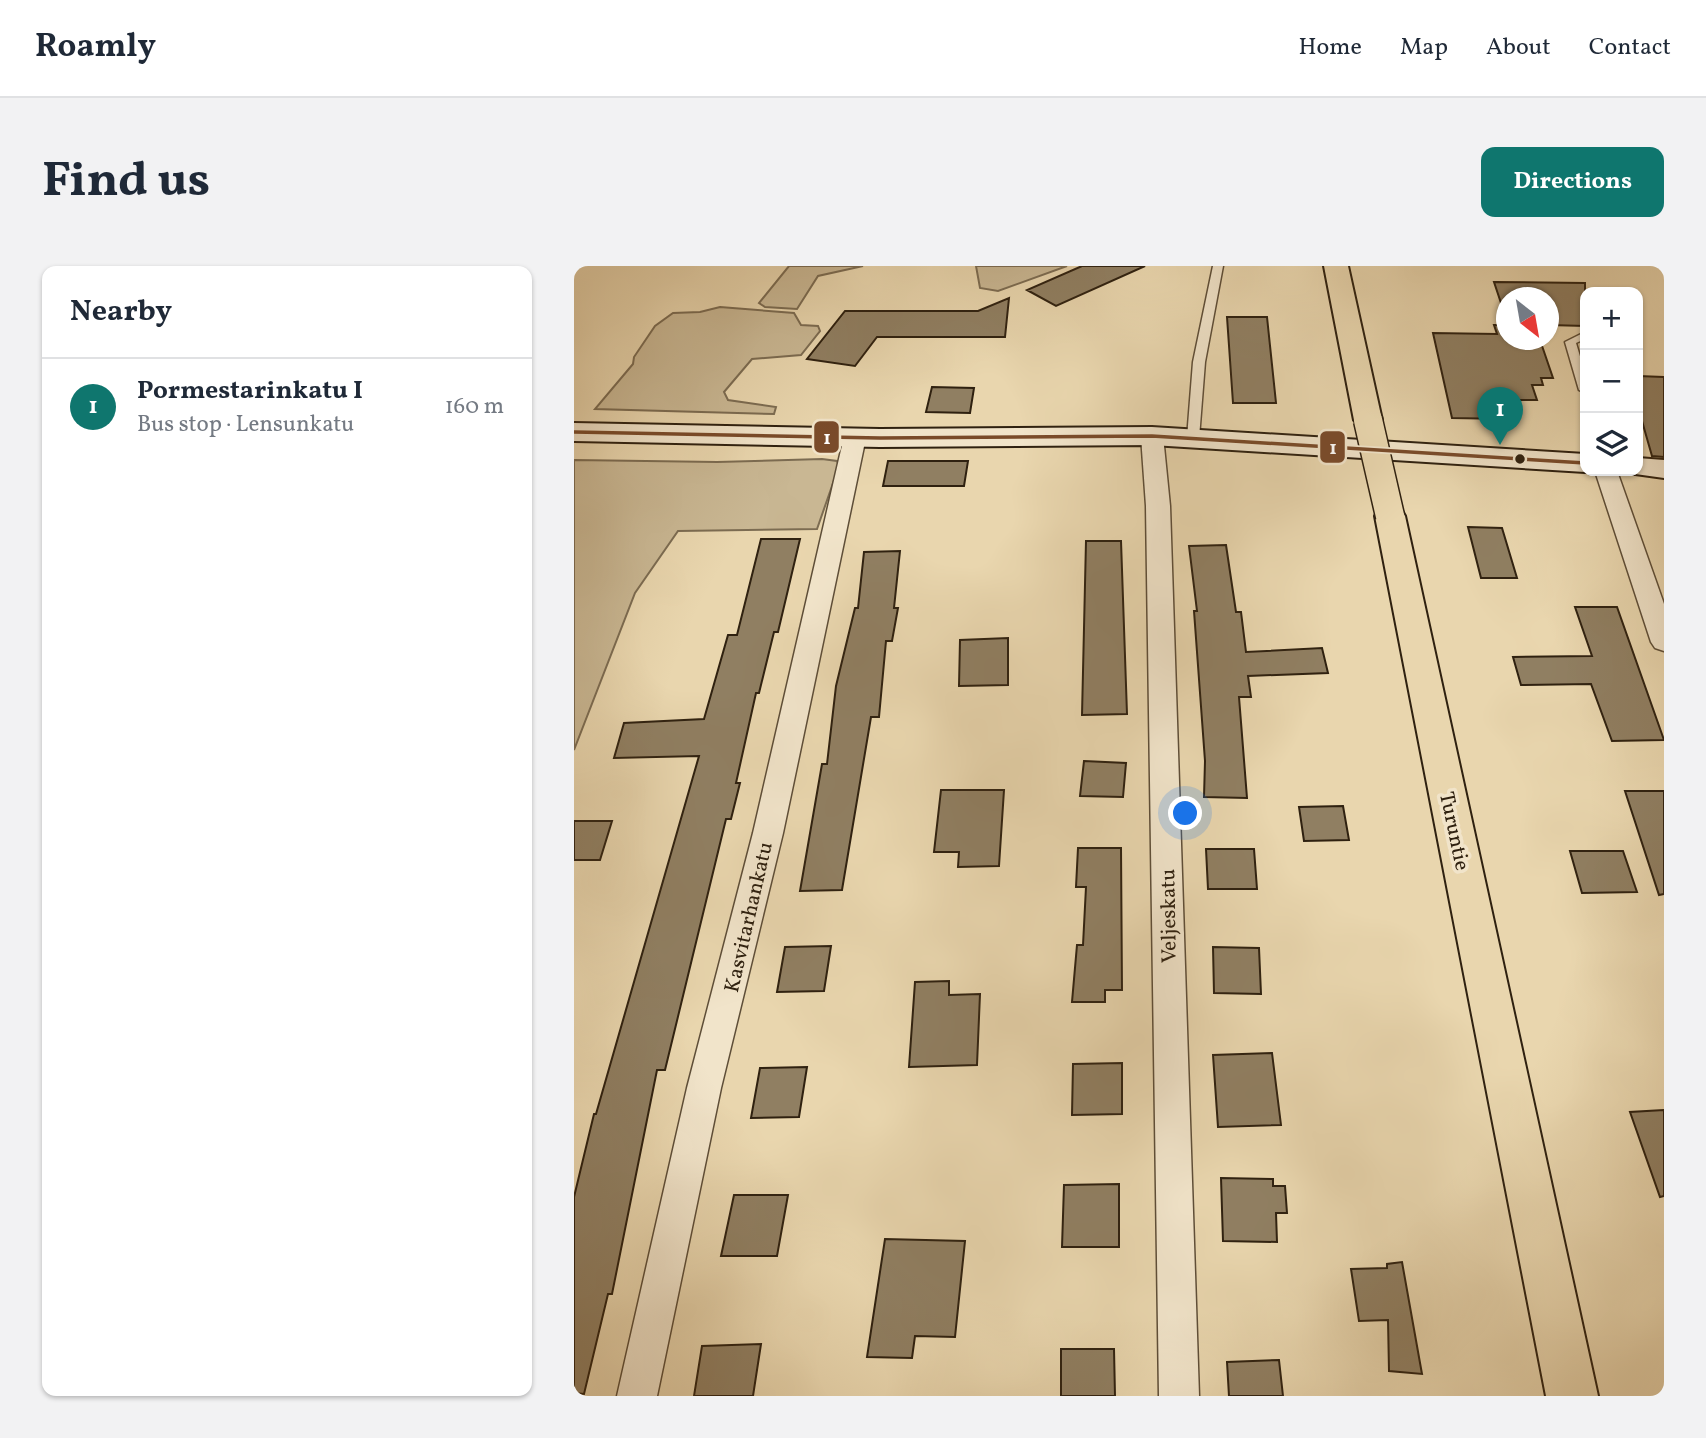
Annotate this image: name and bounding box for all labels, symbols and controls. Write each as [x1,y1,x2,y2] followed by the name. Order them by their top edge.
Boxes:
[35,25,156,71] text: Roamly
[1298,31,1362,65] text: Home
[1400,31,1448,65] text: Map
[1486,31,1551,65] text: About
[1589,31,1671,65] text: Contact
[1481,147,1664,217] button: Directions
[42,148,210,217] text: Find us
[1496,287,1559,350] north arrow
[1580,287,1643,476] map controls
[1580,287,1643,350] button: +
[70,291,172,333] text: Nearby
[1580,350,1643,413] button: −
[137,373,363,409] text: Pormestarinkatu I
[1477,387,1523,445] pin: 1
[88,391,98,423] text: 1
[445,391,504,423] text: 160 m
[137,409,354,441] text: Bus stop · Lensunkatu
[1580,413,1643,476] button: layers
[813,420,840,454] line badge: 1
[823,426,831,452] text: 1
[1319,430,1346,464] line badge: 1
[1329,436,1337,462] text: 1
[1513,452,1527,466] unlabelled marker
[1431,789,1476,873] street label: Turuntie
[1168,796,1202,830] your location
[718,839,781,995] street label: Kasvitarhankatu
[1154,869,1185,963] street label: Veljeskatu

